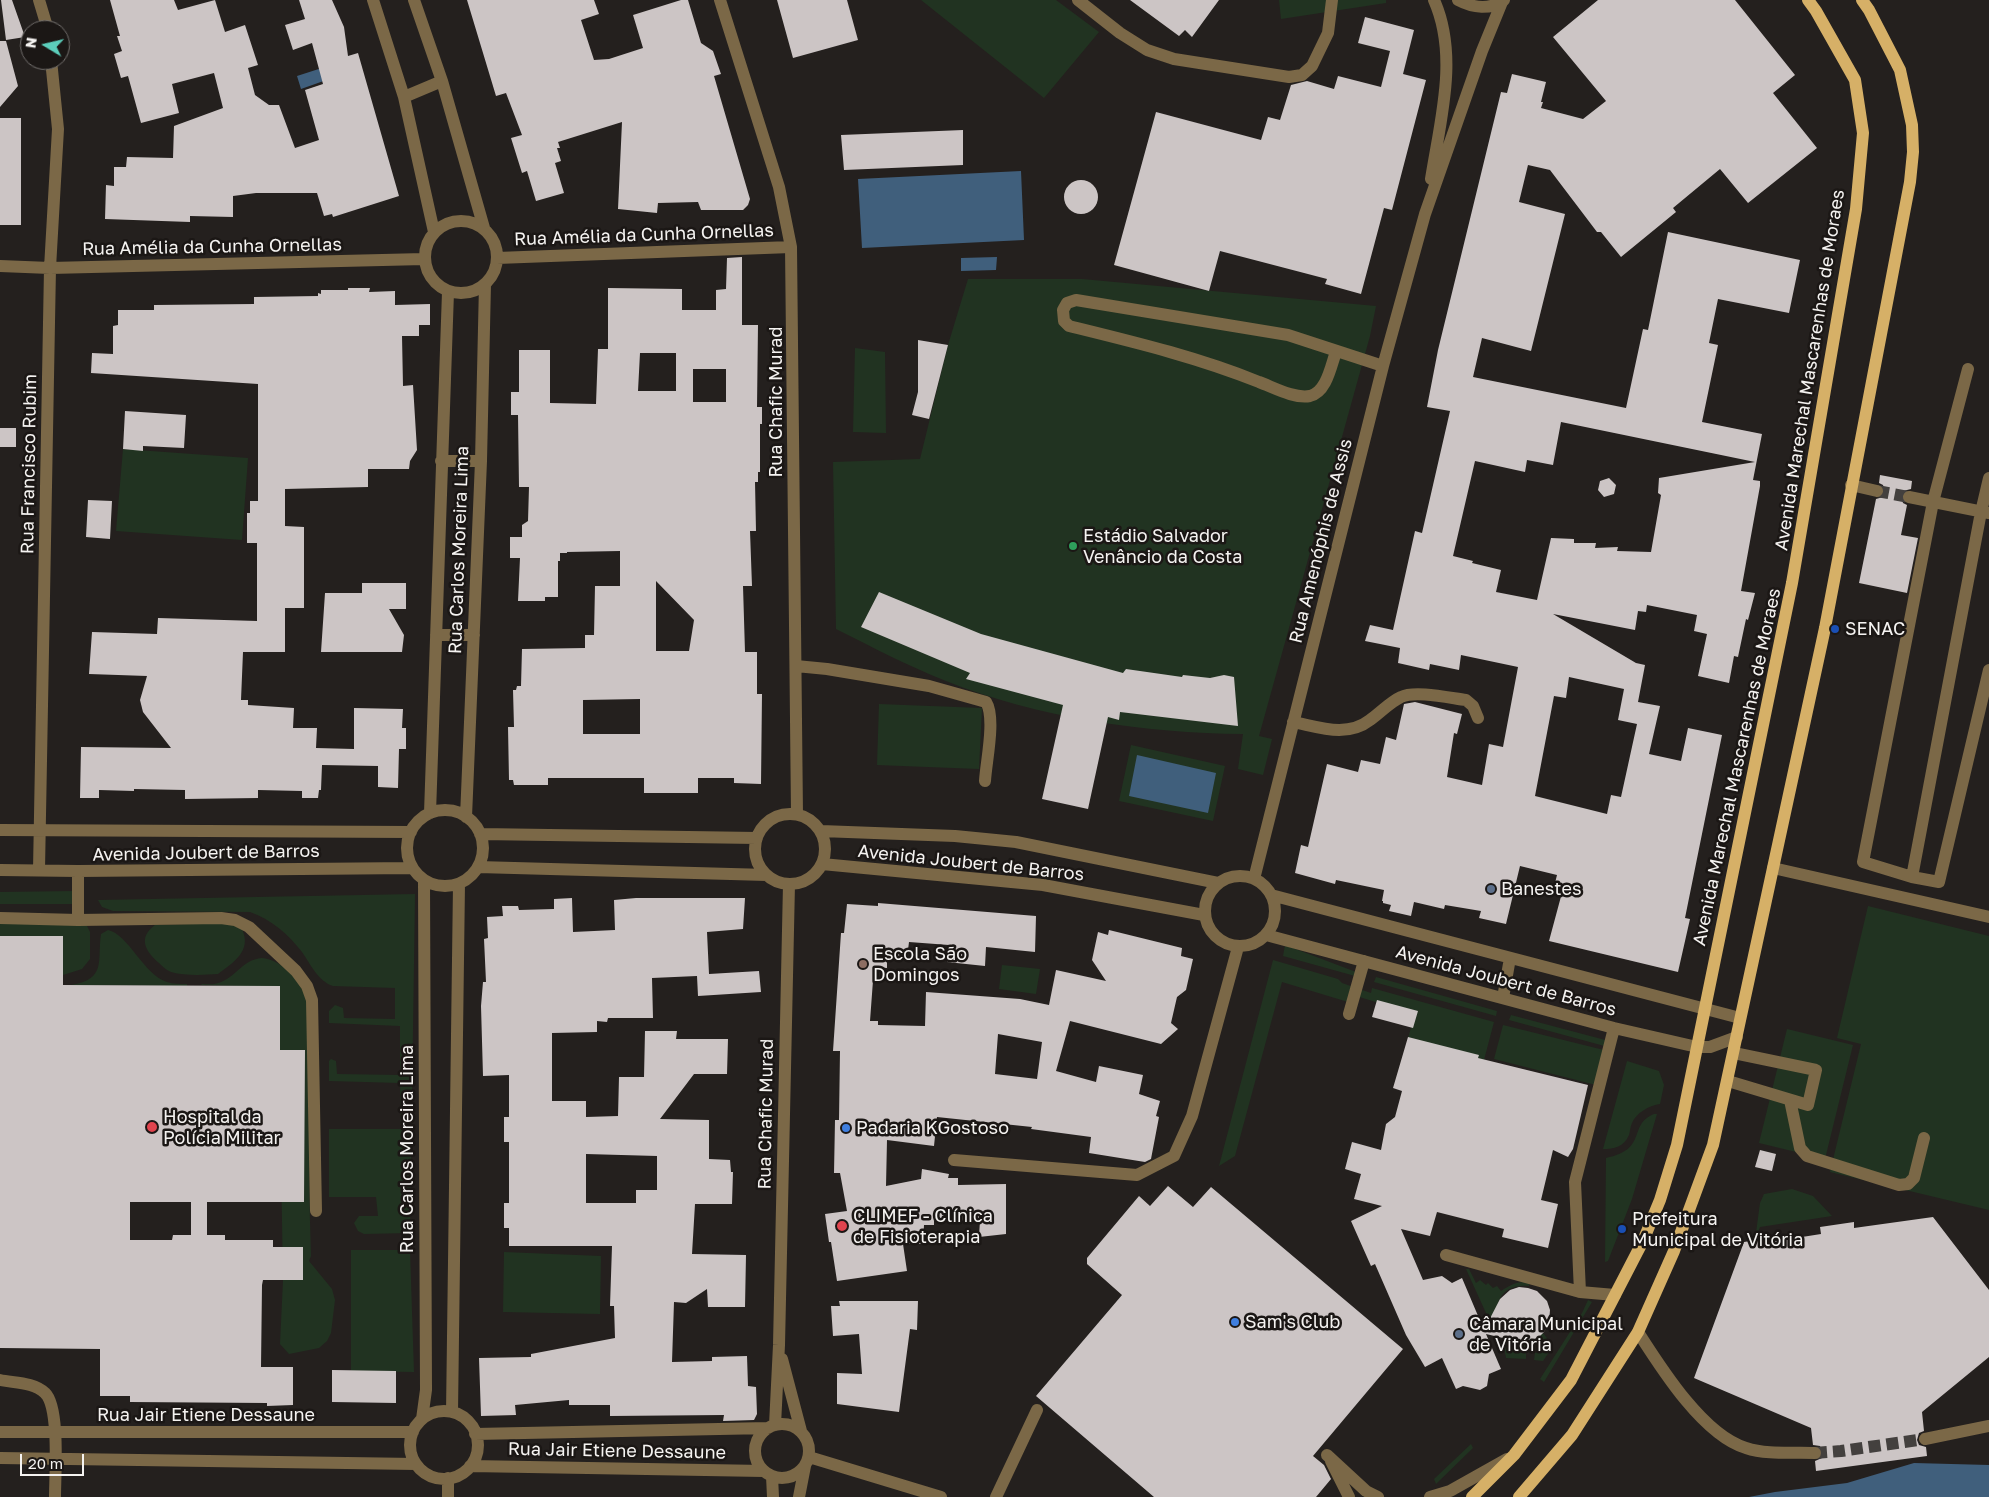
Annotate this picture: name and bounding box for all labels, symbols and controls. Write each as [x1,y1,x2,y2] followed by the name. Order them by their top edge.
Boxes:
[20,20,70,70] north arrow
[21,36,40,49] text: N
[1771,188,1849,552] street label: Avenida Marechal Mascarenhas de Moraes
[514,220,774,250] street label: Rua Amélia da Cunha Ornellas
[82,234,342,260] street label: Rua Amélia da Cunha Ornellas
[765,326,787,478] street label: Rua Chafic Murad
[17,374,41,554] street label: Rua Francisco Rubim
[1285,436,1357,646] street label: Rua Amenóphis de Assis
[445,446,473,654] street label: Rua Carlos Moreira Lima
[1083,525,1242,568] place label: Estádio Salvador Venâncio da Costa
[1067,540,1079,552] marker: Estádio Salvador Venâncio da Costa
[1688,586,1786,948] street label: Avenida Marechal Mascarenhas de Moraes
[1845,618,1905,640] place label: SENAC
[1829,623,1841,635] marker: SENAC
[92,840,320,866] street label: Avenida Joubert de Barros
[857,840,1085,886] street label: Avenida Joubert de Barros
[1501,878,1581,900] place label: Banestes
[1485,883,1497,895] marker: Banestes
[1393,941,1619,1021] street label: Avenida Joubert de Barros
[873,943,967,986] place label: Escola São Domingos
[857,958,869,970] marker: Escola São Domingos
[754,1038,778,1190] street label: Rua Chafic Murad
[396,1045,418,1253] street label: Rua Carlos Moreira Lima
[163,1106,281,1148] place label: Hospital da Polícia Militar
[856,1117,1009,1139] place label: Padaria KGostoso
[145,1120,159,1134] marker: Hospital da Polícia Militar
[840,1122,852,1134] marker: Padaria KGostoso
[853,1205,993,1248] place label: CLIMEF - Clínica de Fisioterapia
[1632,1208,1803,1250] place label: Prefeitura Municipal de Vitória
[835,1219,849,1233] marker: CLIMEF - Clínica de Fisioterapia
[1616,1223,1628,1235] marker: Prefeitura Municipal de Vitória
[1245,1311,1340,1333] place label: Sam's Club
[1469,1313,1623,1356] place label: Câmara Municipal de Vitória
[1229,1316,1241,1328] marker: Sam's Club
[1453,1328,1465,1340] marker: Câmara Municipal de Vitória
[97,1404,315,1426] street label: Rua Jair Etiene Dessaune
[508,1438,726,1464] street label: Rua Jair Etiene Dessaune
[22,1444,86,1476] scale bar
[28,1454,63,1472] text: 20 m

